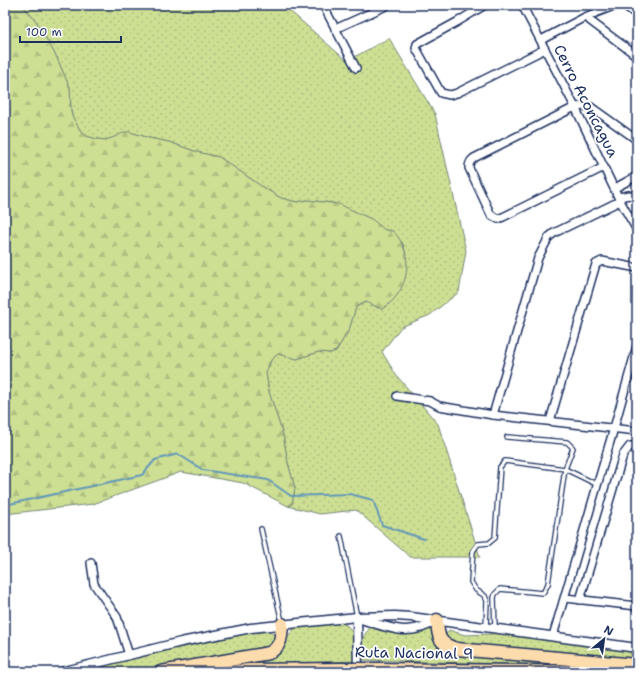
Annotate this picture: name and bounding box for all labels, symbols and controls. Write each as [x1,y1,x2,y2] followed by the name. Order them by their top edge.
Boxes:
[20,18,121,44] scale bar
[26,24,62,40] text: 100 m
[549,41,623,161] street label: Cerro Aconcagua
[584,619,624,659] north arrow
[601,622,616,640] text: N
[355,642,473,664] street label: Ruta Nacional 9

